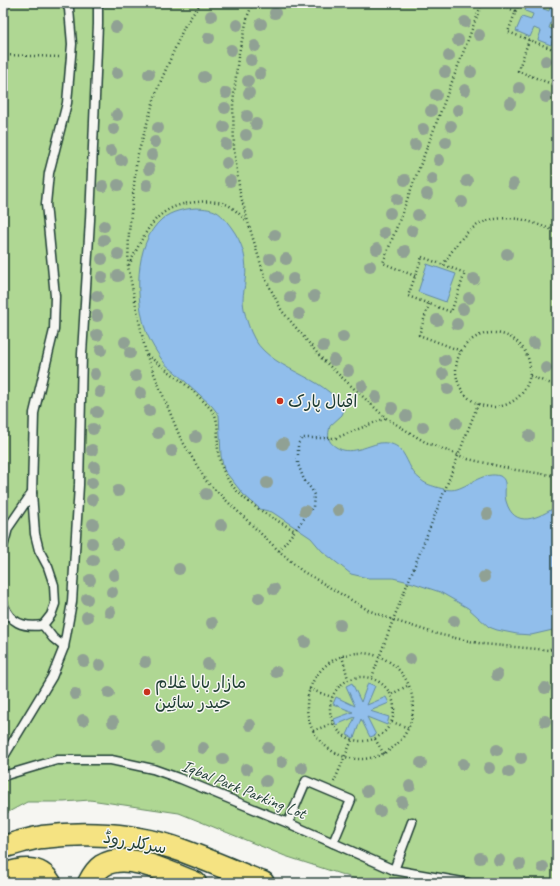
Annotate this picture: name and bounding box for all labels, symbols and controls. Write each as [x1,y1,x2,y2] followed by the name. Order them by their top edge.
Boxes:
[288,391,357,413] place label: اقبال پارک
[275,396,285,406] marker: اقبال پارک
[155,672,246,713] place label: مازار بابا غلام حیدر سائِین
[142,687,152,697] marker: مازار بابا غلام حیدر سائِین
[179,755,311,825] street label: Iqbal Park Parking Lot
[102,827,168,858] street label: سرکلر روڈ

